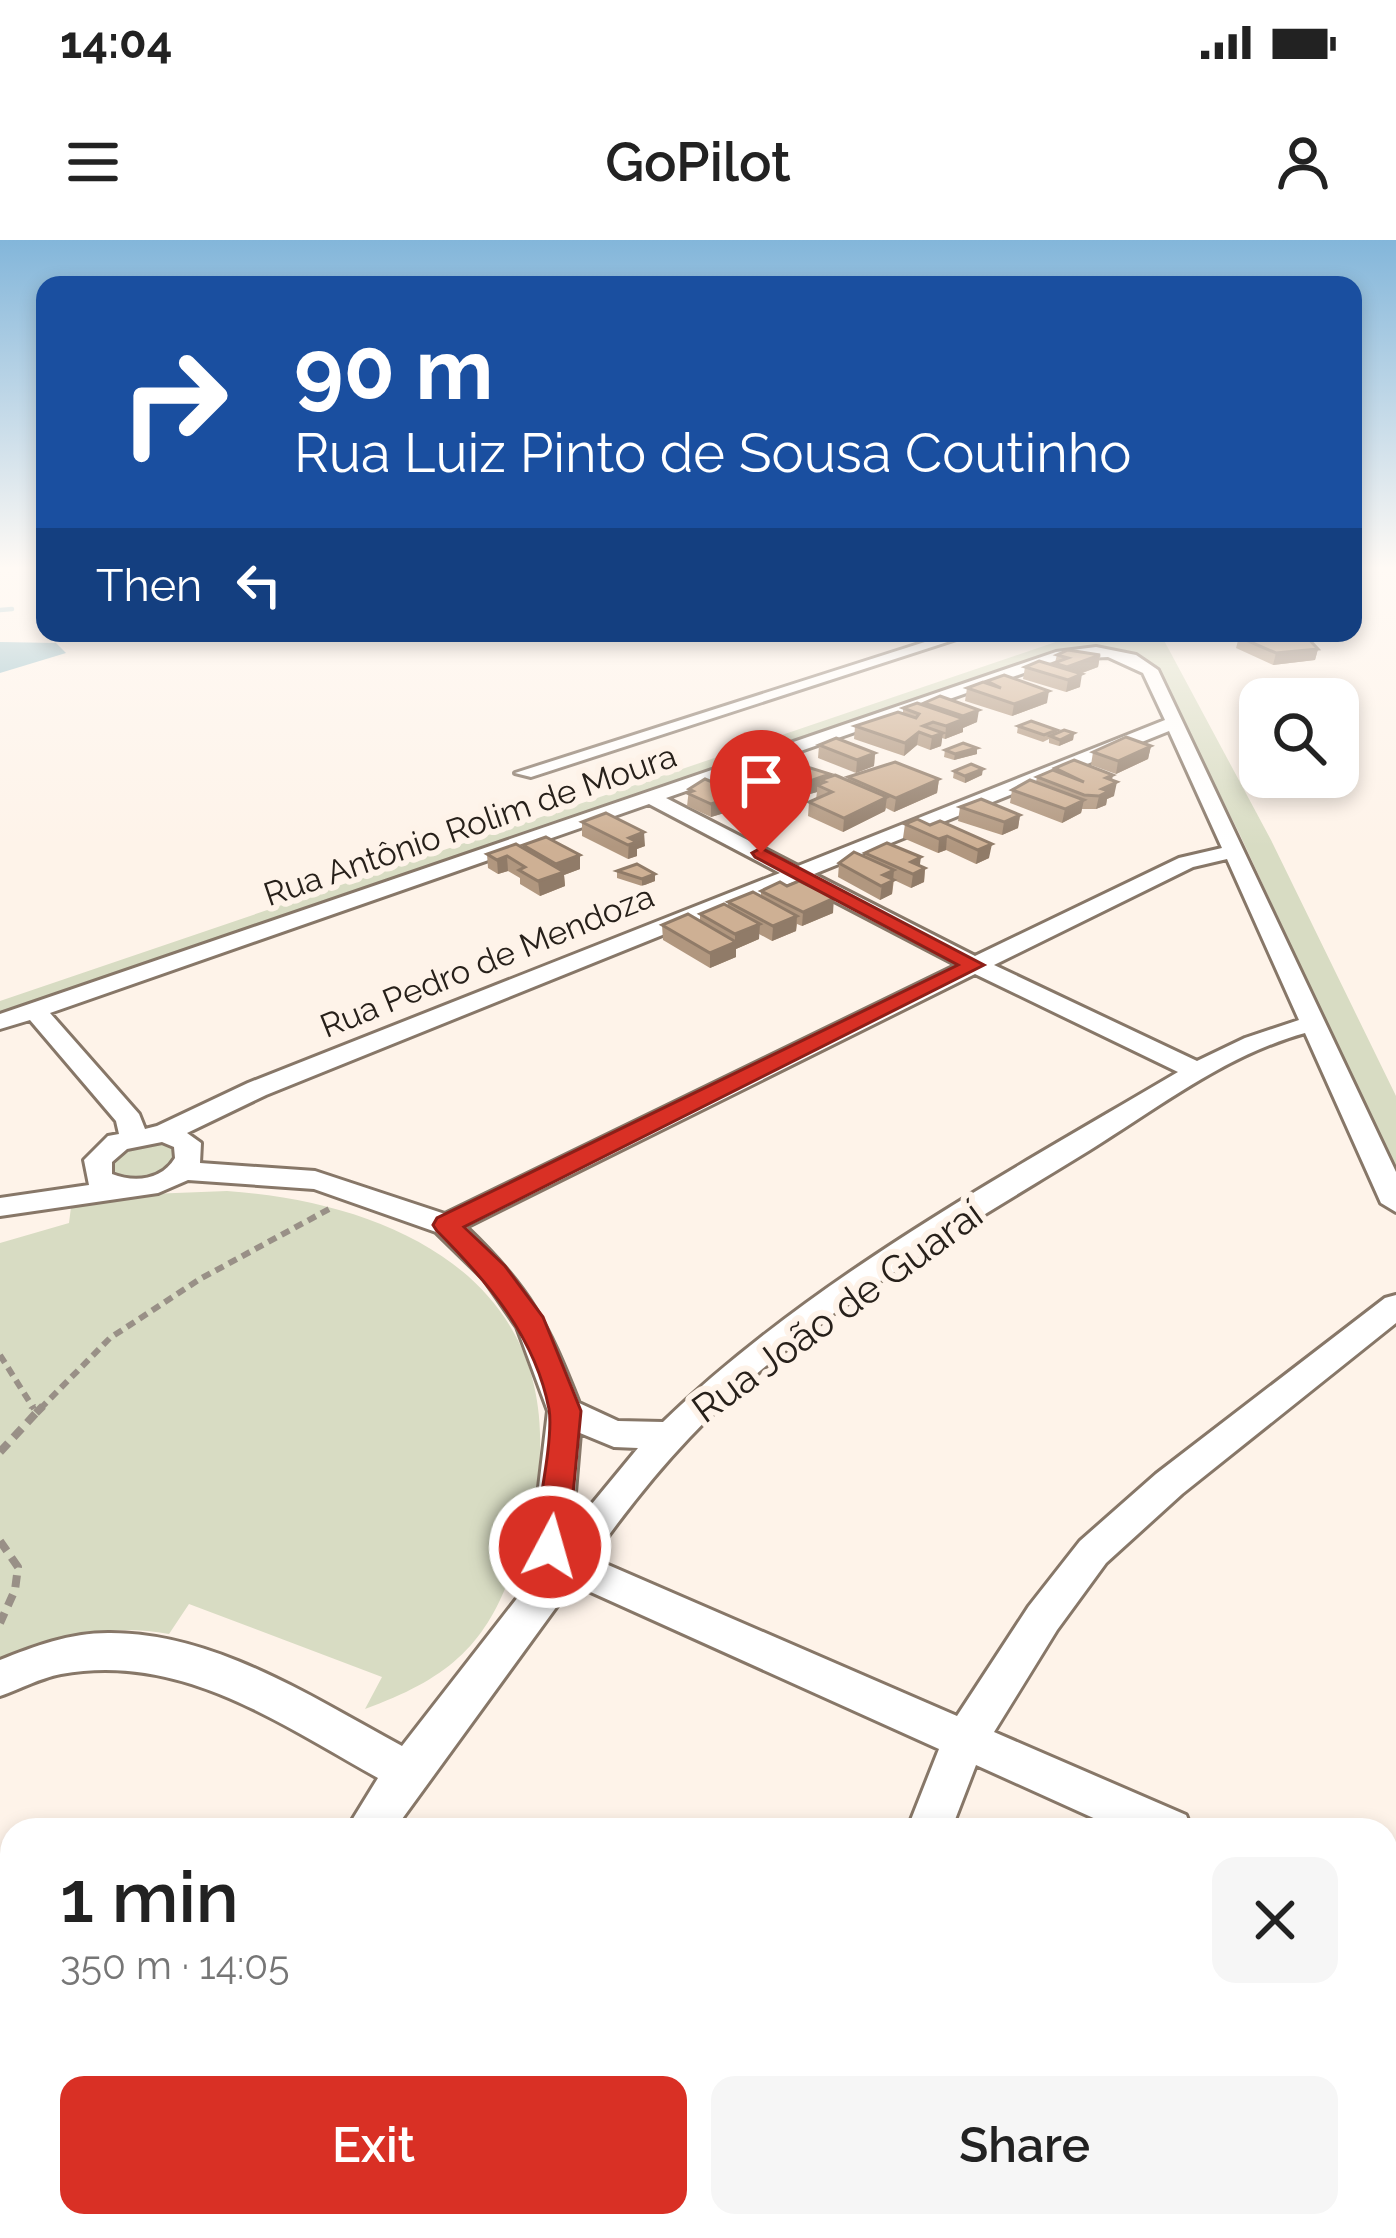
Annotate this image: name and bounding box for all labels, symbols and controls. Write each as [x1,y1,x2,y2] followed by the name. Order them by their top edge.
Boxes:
[60,16,172,69] text: 14:04
[60,129,126,195] icon: menu
[1270,129,1336,195] icon: person
[605,130,791,194] text: GoPilot
[294,320,493,419] text: 90 m
[96,324,252,480] icon: right
[294,421,1131,485] text: Rua Luiz Pinto de Sousa Coutinho
[226,552,292,618] icon: left
[96,559,202,612] text: Then
[1239,678,1359,798] map controls
[1239,678,1359,798] button: search
[710,730,812,853] pin
[259,736,681,914] street label: Rua Antônio Rolim de Moura
[728,748,794,814] icon: arrive
[315,876,659,1046] street label: Rua Pedro de Mendoza
[683,1190,991,1432] street label: Rua João de Guaraí
[487,1484,613,1610] position arrow
[60,1854,239,1939] text: 1 min
[1212,1857,1338,1983] button: close
[60,1942,289,1988] text: 350 m · 14:05
[60,2076,687,2214] button: Exit
[711,2076,1338,2214] button: Share

